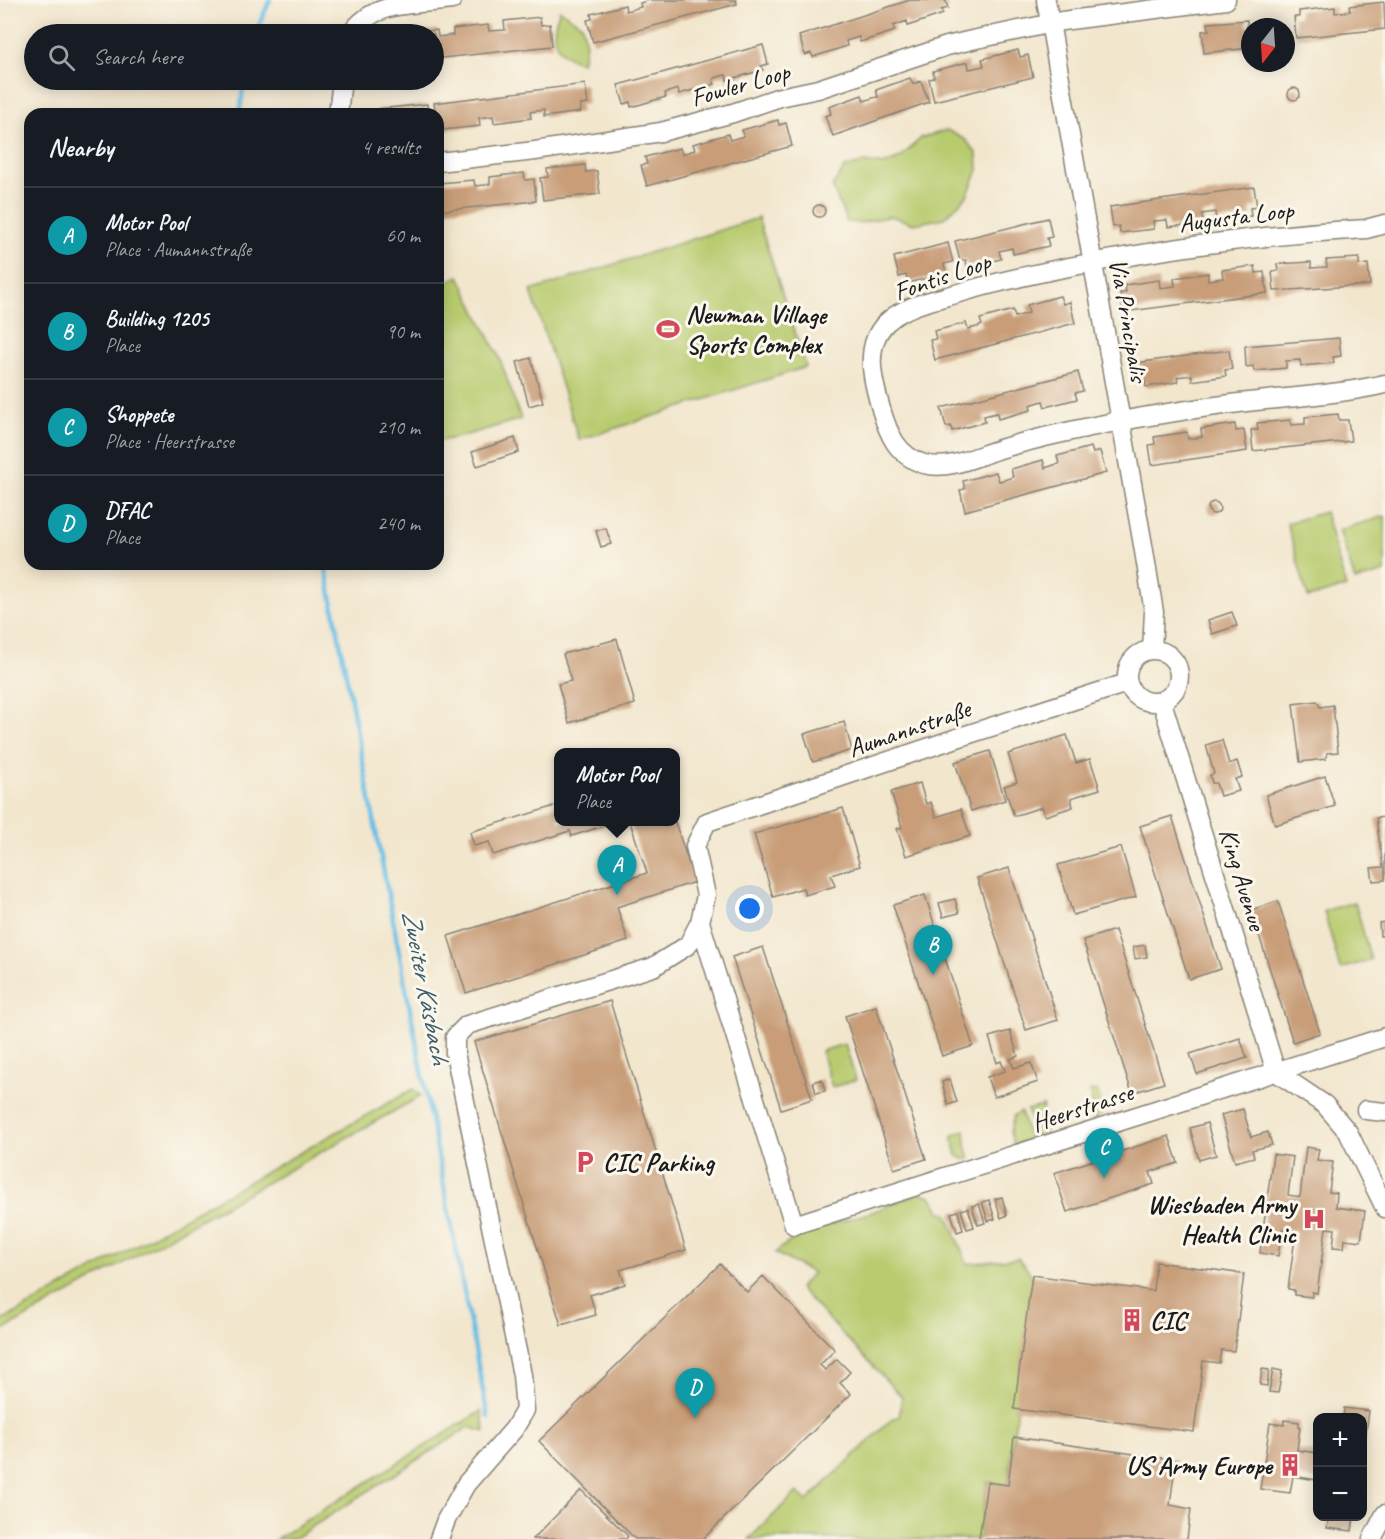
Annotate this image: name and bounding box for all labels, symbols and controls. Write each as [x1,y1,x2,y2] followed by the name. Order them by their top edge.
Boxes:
[1241,18,1295,72] north arrow
[24,24,444,90] search box
[45,41,78,74] icon: search
[93,43,183,71] text: Search here
[687,54,795,114] street label: Fowler Loop
[48,131,113,164] text: Nearby
[361,135,420,160] text: 4 results
[1177,193,1296,240] street label: Augusta Loop
[105,209,187,237] text: Motor Pool
[62,223,73,248] text: A
[386,223,420,248] text: 60 m
[105,237,251,262] text: Place · Aumannstraße
[889,244,996,308] street label: Fontis Loop
[1101,256,1156,387] street label: Via Principalis
[686,298,828,361] place label: Newman Village Sports Complex
[105,305,209,333] text: Building 1205
[655,316,681,342] sports icon: Newman Village Sports Complex
[62,319,73,344] text: B
[386,319,420,344] text: 90 m
[105,333,140,358] text: Place
[105,401,173,429] text: Shoppete
[63,415,72,440] text: C
[377,415,420,440] text: 210 m
[105,429,234,454] text: Place · Heerstrasse
[105,497,150,525] text: DFAC
[62,511,73,536] text: D
[377,511,420,536] text: 240 m
[105,525,140,550] text: Place
[844,691,977,765] street label: Aumannstraße
[554,748,680,826] popup
[576,761,658,789] text: Motor Pool
[576,789,611,814] text: Place
[1211,824,1274,937] street label: King Avenue
[598,846,636,895] pin: A
[735,894,764,923] your location
[394,908,458,1069] water label: Zweiter Käsbach
[914,926,952,975] pin: B
[1027,1075,1139,1139] street label: Heerstrasse
[1084,1128,1124,1178] pin: C
[603,1146,716,1179] place label: CIC Parking
[572,1149,598,1175] parking icon: CIC Parking
[1148,1188,1299,1251] place label: Wiesbaden Army Health Clinic
[1301,1206,1327,1232] hospital icon: Wiesbaden Army Health Clinic
[1150,1304,1190,1337] place label: CIC
[1119,1307,1145,1333] building icon: CIC
[676,1368,714,1418] pin: D
[1313,1413,1367,1521] map controls
[1313,1413,1367,1467] button: +
[1126,1449,1274,1482] place label: US Army Europe
[1277,1452,1303,1478] building icon: US Army Europe
[1313,1467,1367,1521] button: −

